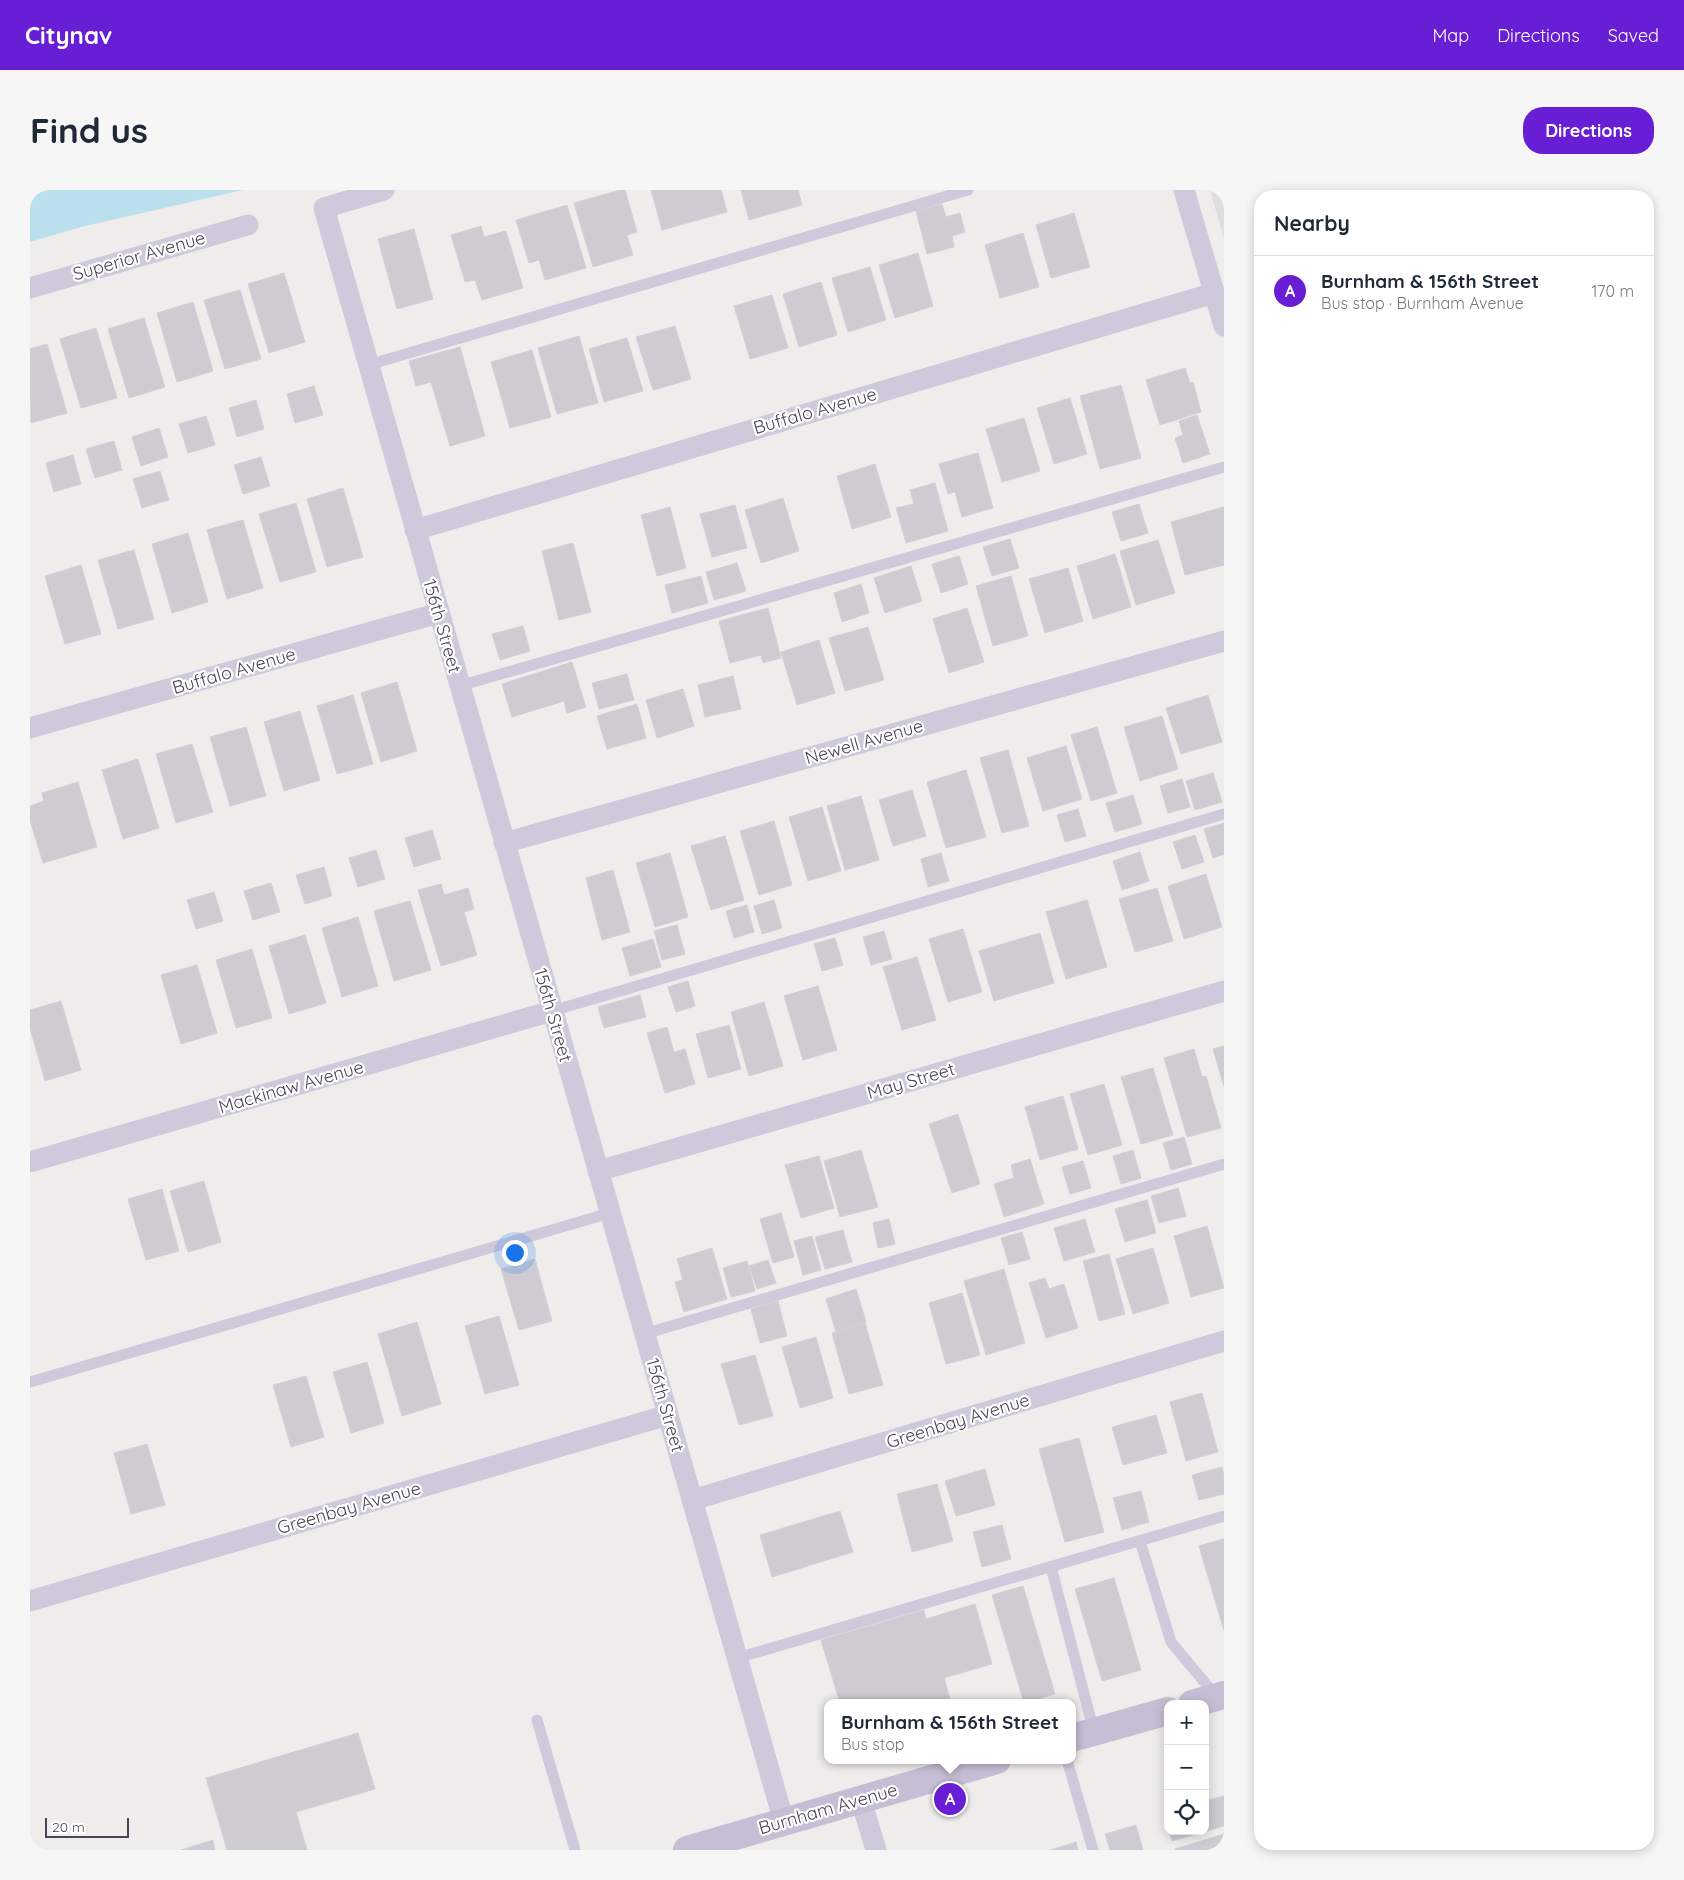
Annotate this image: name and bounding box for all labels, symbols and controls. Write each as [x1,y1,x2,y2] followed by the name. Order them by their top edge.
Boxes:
[25,20,112,50] text: Citynav
[1432,24,1469,47] text: Map
[1497,24,1580,47] text: Directions
[1608,24,1659,47] text: Saved
[1523,107,1654,154] button: Directions
[30,108,148,152] text: Find us
[1274,210,1350,236] text: Nearby
[70,226,208,285] street label: Superior Avenue
[1321,269,1539,293] text: Burnham & 156th Street
[1285,281,1295,301] text: A
[1591,281,1634,301] text: 170 m
[1321,293,1524,313] text: Bus stop · Burnham Avenue
[751,382,879,439] street label: Buffalo Avenue
[418,576,467,675] street label: 156th Street
[170,642,298,699] street label: Buffalo Avenue
[802,714,926,769] street label: Newell Avenue
[529,965,578,1064] street label: 156th Street
[216,1055,366,1118] street label: Mackinaw Avenue
[864,1057,957,1104] street label: May Street
[502,1240,528,1266] your location
[641,1355,690,1454] street label: 156th Street
[884,1388,1032,1453] street label: Greenbay Avenue
[274,1476,423,1539] street label: Greenbay Avenue
[824,1699,1076,1764] popup
[1164,1700,1209,1835] map controls
[1164,1700,1209,1745] button: +
[841,1710,1059,1734] text: Burnham & 156th Street
[841,1734,905,1754] text: Bus stop
[1164,1745,1209,1790] button: −
[756,1778,900,1839] street label: Burnham Avenue
[934,1780,966,1818] pin: A
[1164,1790,1209,1835] button: locate
[45,1815,129,1838] scale bar
[52,1818,85,1836] text: 20 m

